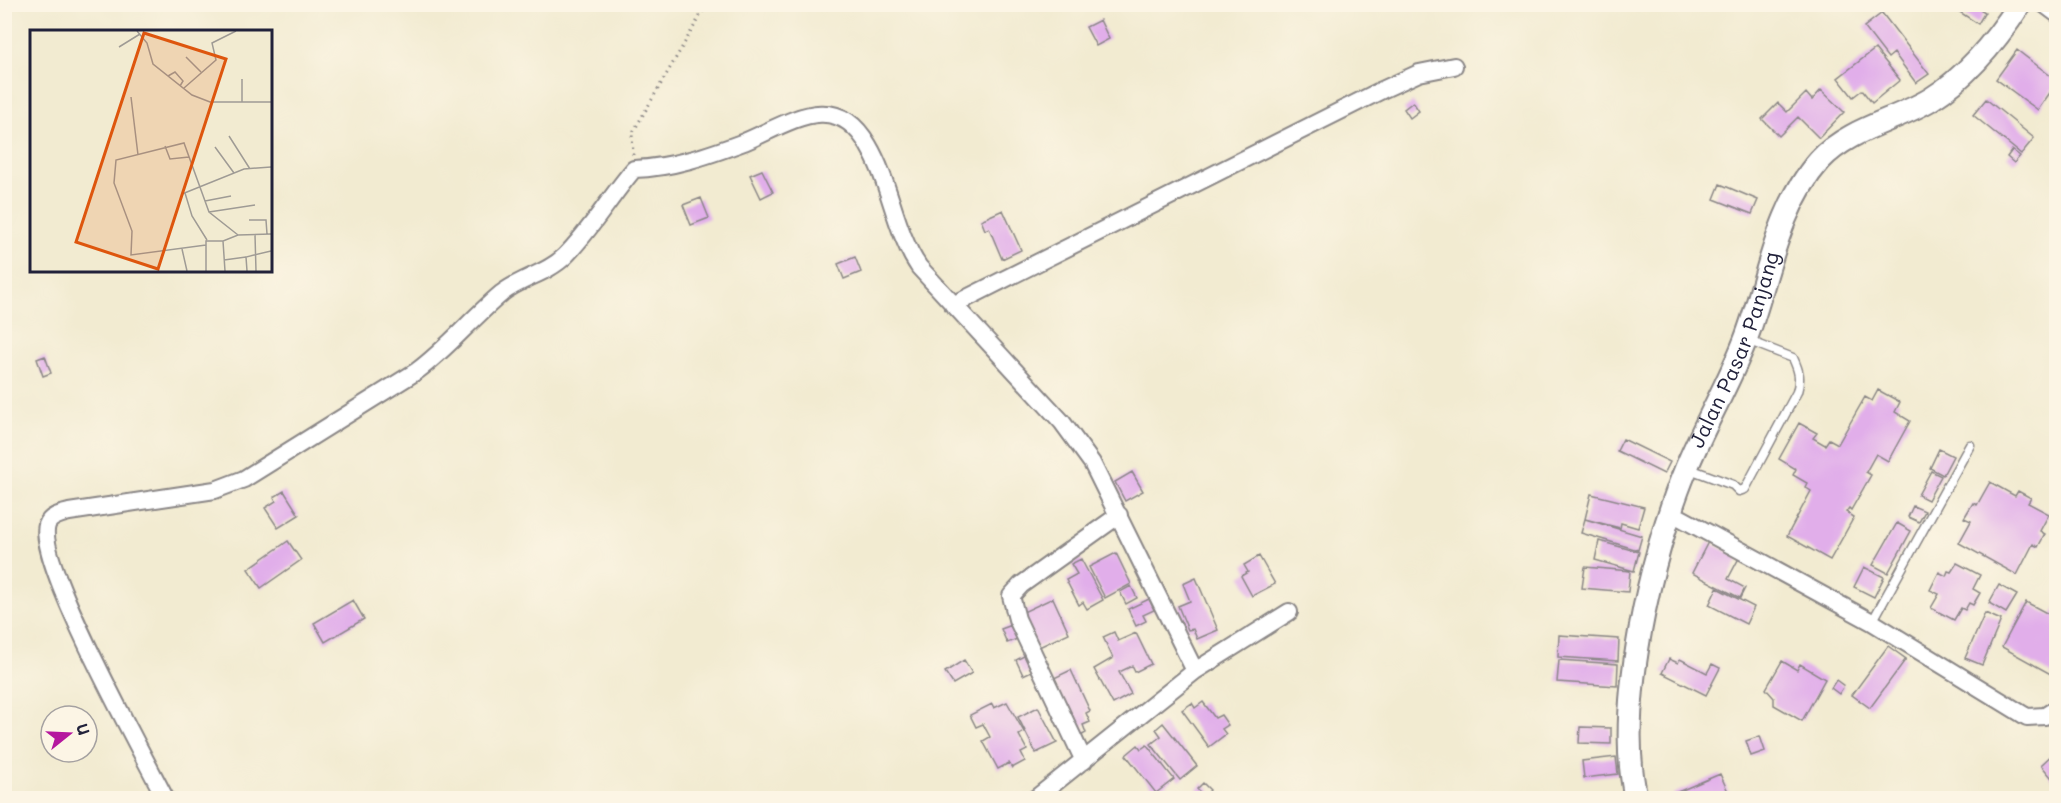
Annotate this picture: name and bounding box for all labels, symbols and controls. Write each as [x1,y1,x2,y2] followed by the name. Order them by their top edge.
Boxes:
[30,30,272,272] inset map
[1682,248,1784,452] street label: Jalan Pasar Panjang
[39,704,99,764] north arrow
[72,721,95,738] text: U

